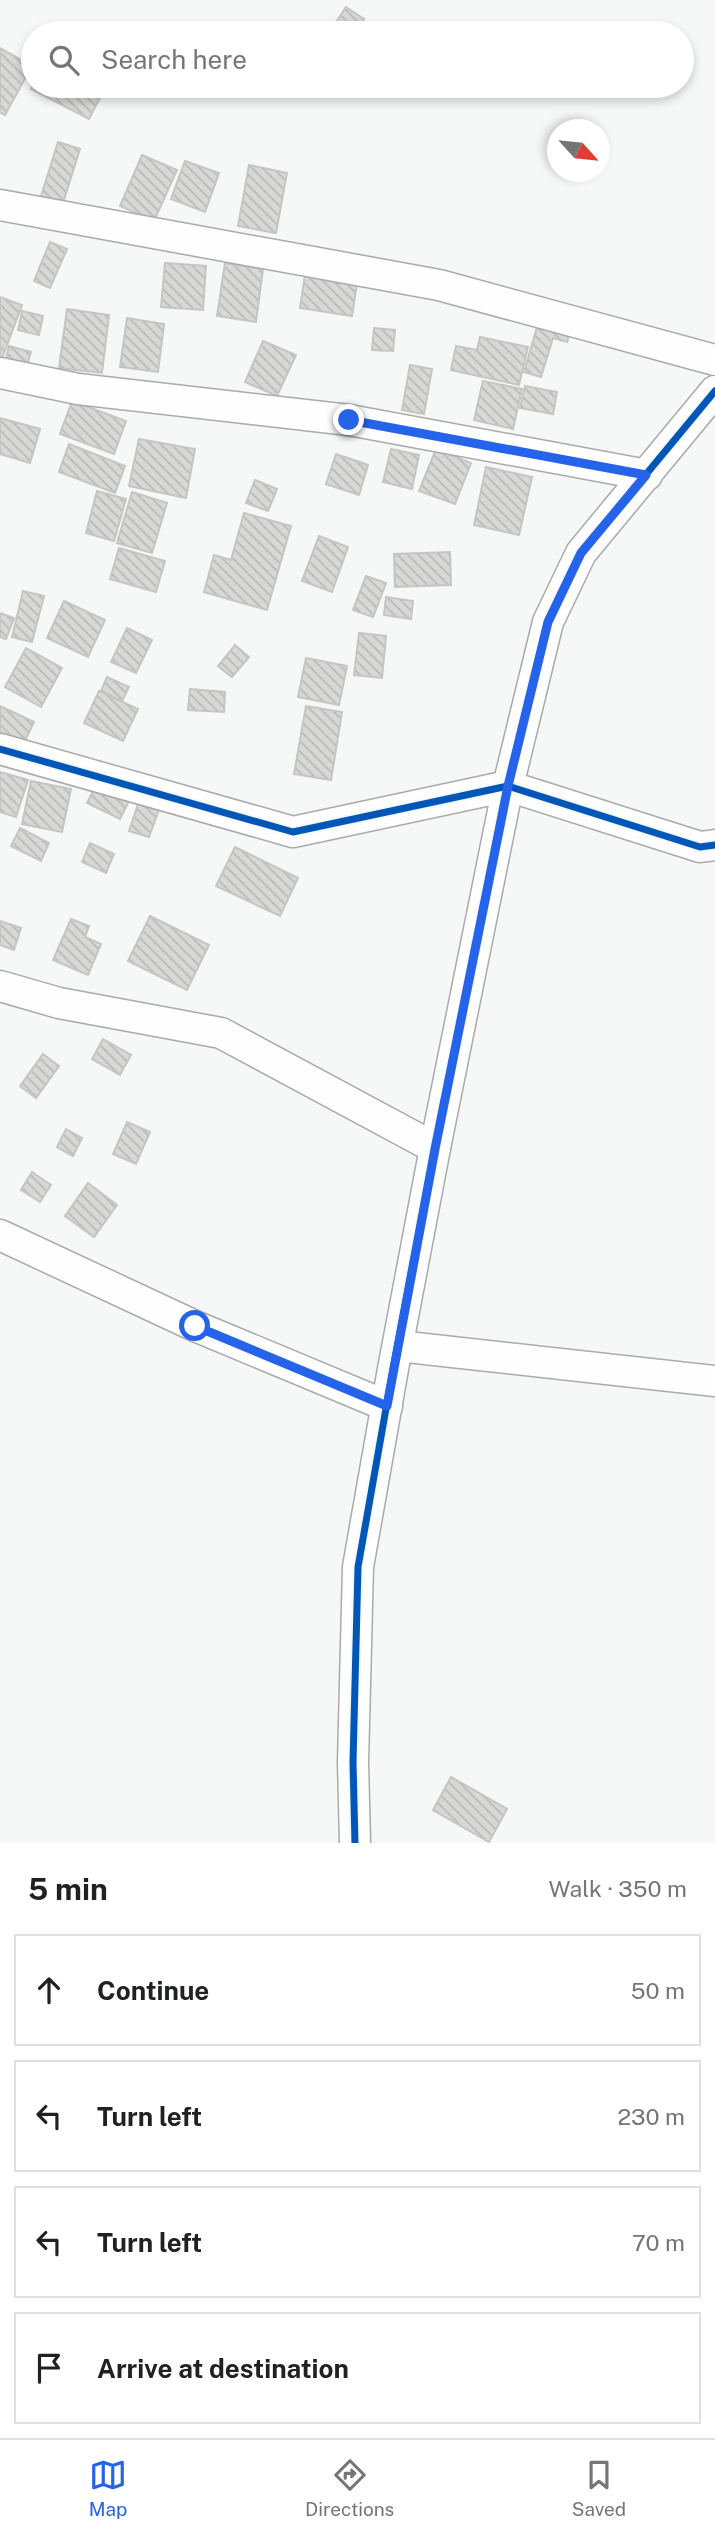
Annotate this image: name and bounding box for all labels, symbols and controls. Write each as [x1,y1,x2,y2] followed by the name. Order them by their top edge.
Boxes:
[21,21,694,98] search box
[45,41,83,79] icon: search
[101,44,247,75] text: Search here
[547,119,610,182] north arrow
[333,404,364,435] route end
[179,1310,210,1341] route start
[28,1871,108,1907] text: 5 min
[548,1875,687,1902] text: Walk · 350 m
[30,1971,68,2009] icon: ahead
[97,1975,209,2006] text: Continue
[631,1977,685,2004] text: 50 m
[30,2097,68,2135] icon: left
[97,2101,202,2132] text: Turn left
[617,2103,685,2130] text: 230 m
[30,2223,68,2261] icon: left
[97,2227,202,2258] text: Turn left
[632,2229,685,2256] text: 70 m
[30,2349,68,2387] icon: arrive
[97,2353,349,2384] text: Arrive at destination
[89,2456,127,2520] tab: Map
[305,2456,394,2520] tab: Directions
[572,2456,626,2520] tab: Saved

